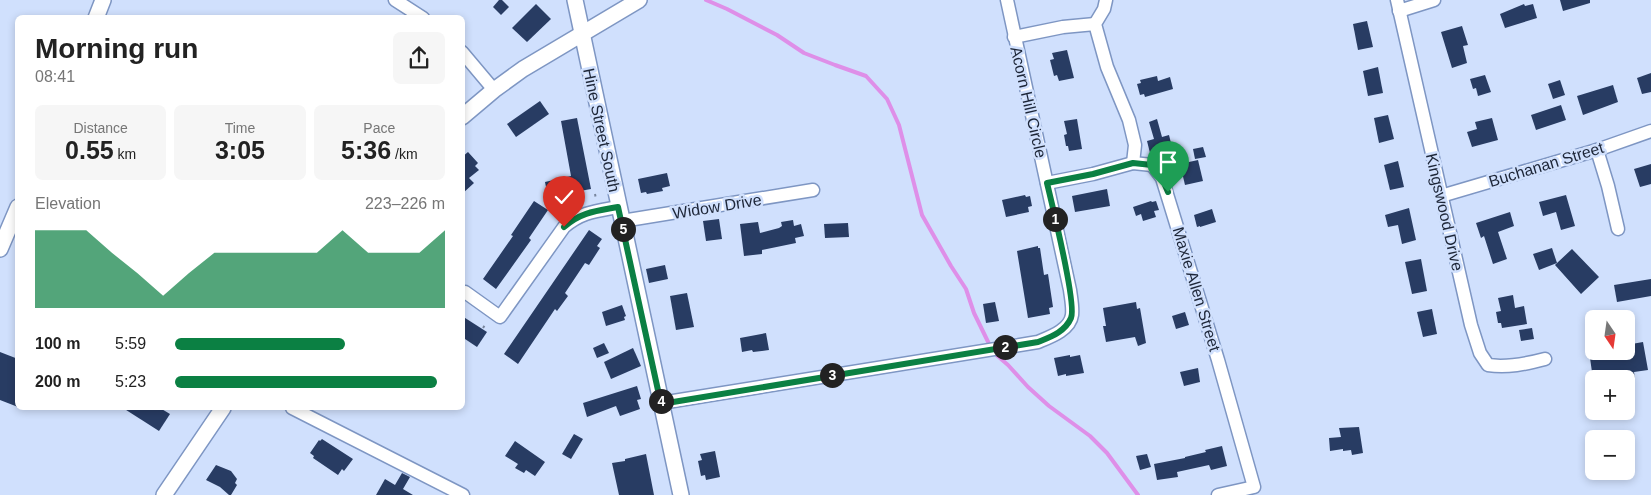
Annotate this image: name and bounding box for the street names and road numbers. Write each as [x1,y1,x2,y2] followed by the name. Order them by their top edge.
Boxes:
[1007,45,1050,160] street label: Acorn Hill Circle
[580,67,623,194] street label: Hine Street South
[1487,139,1606,190] street label: Buchanan Street
[1423,152,1466,273] street label: Kingswood Drive
[671,191,763,222] street label: Widow Drive
[1170,225,1224,354] street label: Maxie Allen Street

